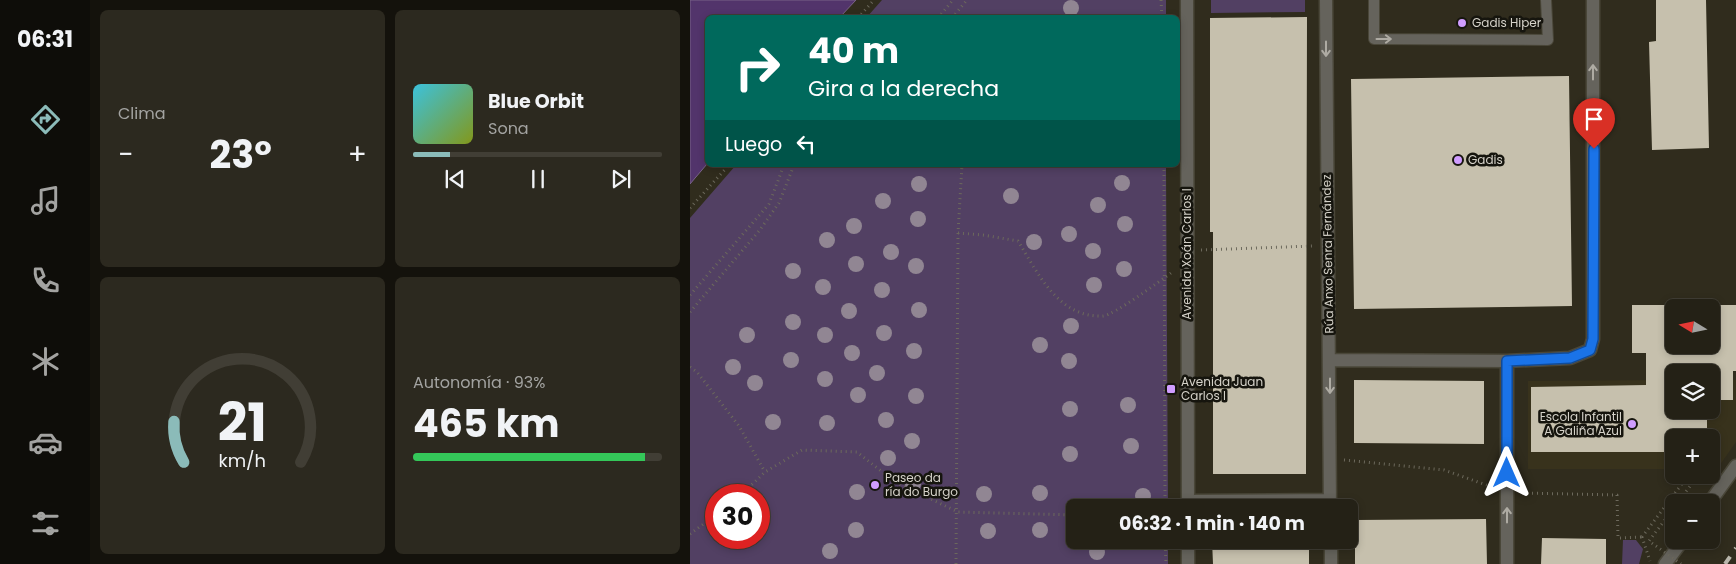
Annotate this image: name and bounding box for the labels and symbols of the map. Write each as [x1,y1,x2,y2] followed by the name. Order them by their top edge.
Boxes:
[1472,14,1542,31] place label: Gadis Hiper
[1456,17,1468,29] marker: Gadis Hiper
[1376,34,1392,44] one-way arrow
[1321,40,1331,56] one-way arrow
[1588,64,1598,80] one-way arrow
[1573,98,1615,149] pin
[1468,151,1503,168] place label: Gadis
[1452,154,1464,166] marker: Gadis
[1318,174,1337,334] street label: Rúa Anxo Senra Fernández
[1178,188,1195,320] street label: Avenida Xoán Carlos I
[1665,299,1720,354] north arrow
[1181,373,1263,404] place label: Avenida Juan Carlos I
[1325,378,1334,394] one-way arrow
[1165,383,1177,395] marker: Avenida Juan Carlos I
[1540,408,1622,439] place label: Escola Infantil A Galiña Azul
[1626,418,1638,430] marker: Escola Infantil A Galiña Azul
[1480,446,1532,498] position arrow
[885,469,958,500] place label: Paseo da ría do Burgo
[869,479,881,491] marker: Paseo da ría do Burgo
[705,484,770,549] speed limit sign: 30
[1502,508,1512,524] one-way arrow

